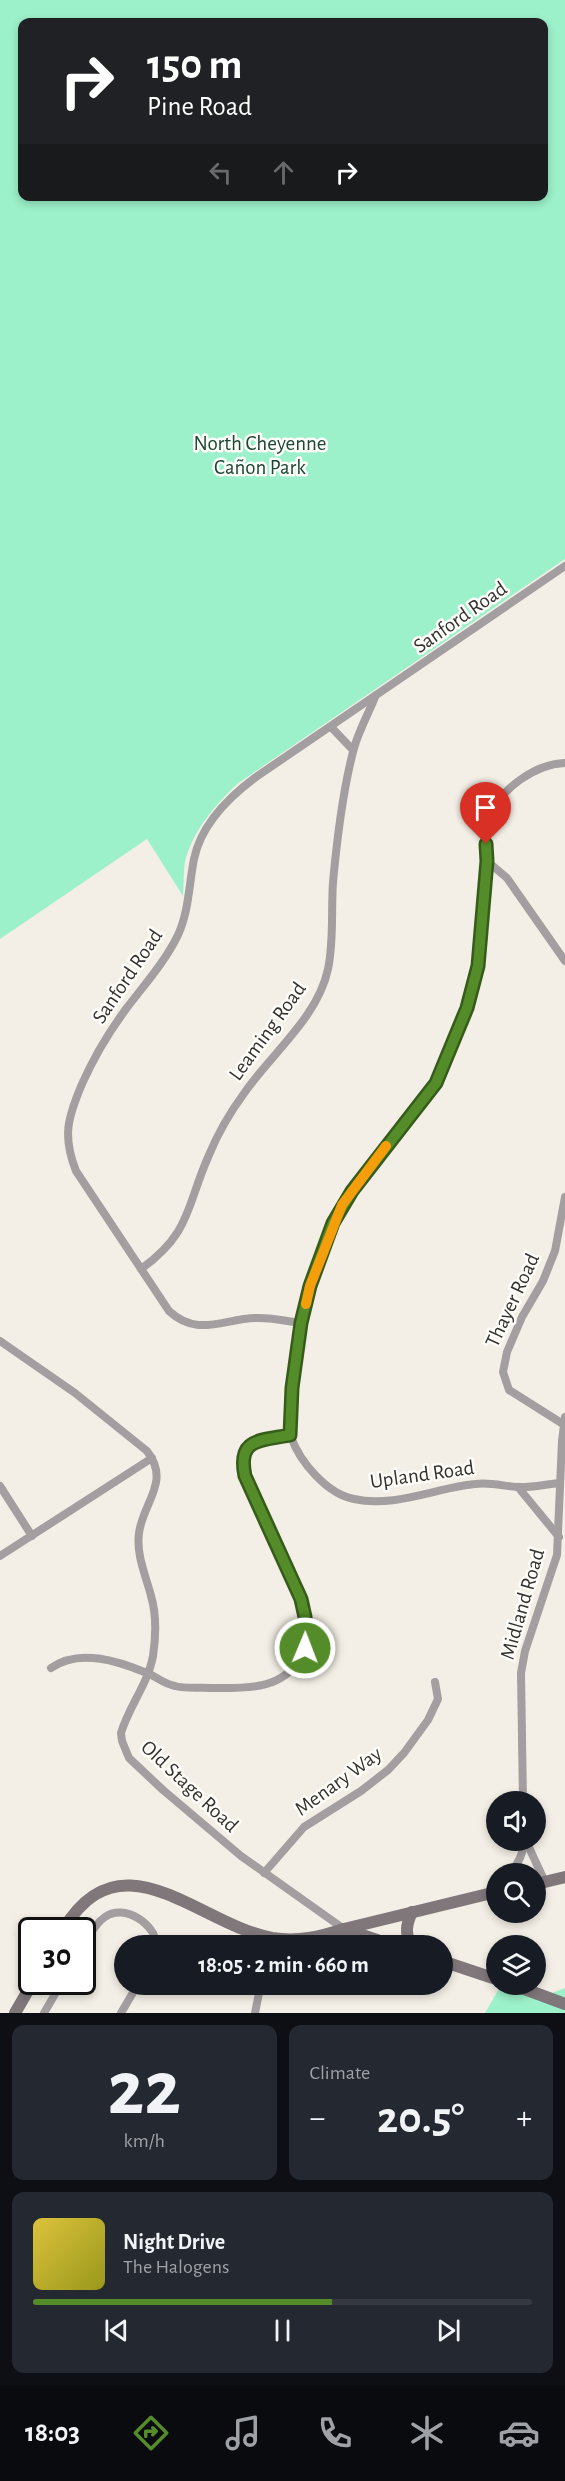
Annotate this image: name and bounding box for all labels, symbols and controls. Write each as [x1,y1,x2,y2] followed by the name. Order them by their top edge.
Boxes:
[48,42,126,120] icon: right
[147,44,242,86] text: 150 m
[147,93,252,120] text: Pine Road
[204,156,237,189] icon: left
[267,156,300,189] icon: ahead
[330,156,363,189] icon: right
[194,433,326,478] park label: North Cheyenne Cañon Park
[410,578,511,657] street label: Sanford Road
[460,782,511,844] pin
[469,791,502,824] icon: arrive
[88,925,167,1027] street label: Sanford Road
[225,978,310,1084] street label: Leaming Road
[482,1250,543,1350] street label: Thayer Road
[369,1457,476,1492] street label: Upland Road
[497,1546,548,1662] street label: Midland Road
[273,1616,337,1680] position arrow
[137,1736,242,1837] street label: Old Stage Road
[291,1743,386,1820] street label: Menary Way
[486,1791,546,1995] map controls
[486,1791,546,1851] button: sound
[486,1863,546,1923] button: search
[18,1917,96,1995] speed limit sign: 30
[486,1935,546,1995] button: layers
[198,1954,369,1976] text: 18:05 · 2 min · 660 m
[108,2051,181,2129] text: 22
[310,2063,370,2083] text: Climate
[377,2096,465,2141] text: 20.5°
[310,2102,325,2135] text: −
[516,2102,532,2135] text: +
[124,2131,165,2151] text: km/h
[123,2231,225,2253] text: Night Drive
[123,2257,229,2277] text: The Halogens
[100,2314,133,2347] icon: previous
[266,2314,299,2347] icon: pause
[432,2314,465,2347] icon: next
[130,2412,172,2454] icon: directions
[222,2412,264,2454] icon: music
[314,2412,356,2454] icon: phone
[406,2412,448,2454] icon: climate
[498,2412,540,2454] icon: car
[25,2419,80,2446] text: 18:03

